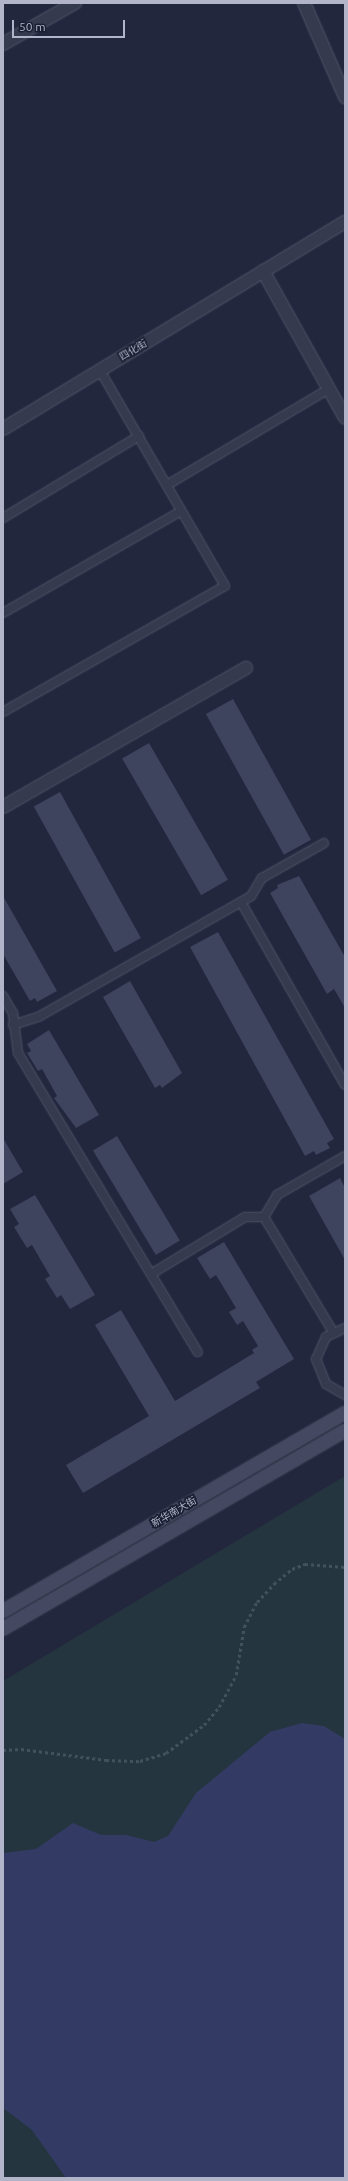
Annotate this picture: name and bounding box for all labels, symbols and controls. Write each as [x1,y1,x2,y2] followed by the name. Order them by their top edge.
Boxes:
[14,12,127,38] scale bar
[19,20,46,33] text: 50 m
[117,337,149,363] street label: 四化街
[149,1494,199,1530] street label: 新华南大街

